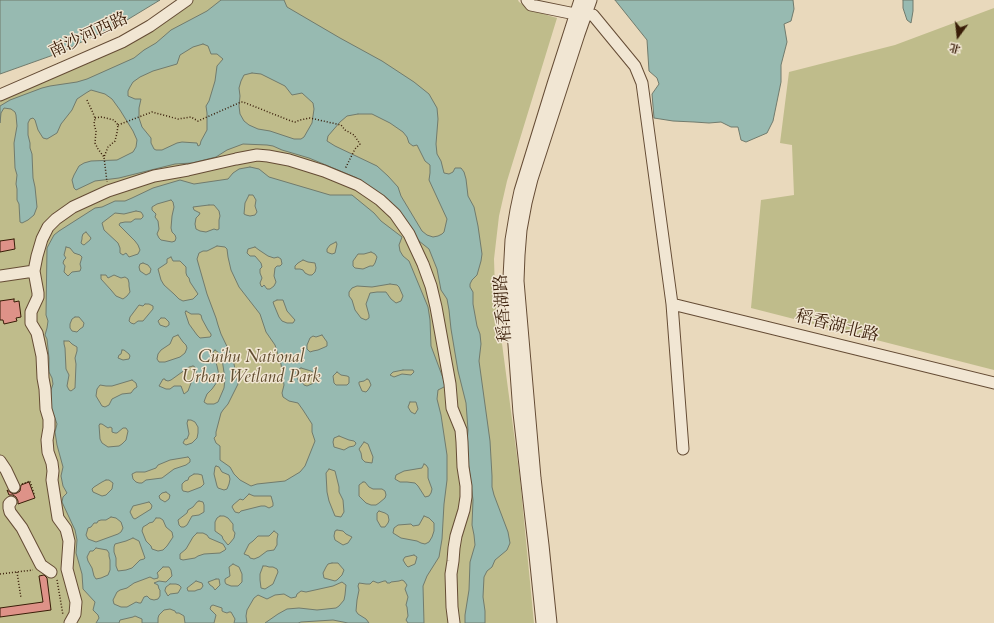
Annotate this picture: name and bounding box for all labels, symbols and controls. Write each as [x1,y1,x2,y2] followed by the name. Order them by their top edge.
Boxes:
[46,9,132,63] street label: 南沙河西路
[938,16,978,56] north arrow
[948,39,962,57] text: 北
[491,273,517,343] street label: 稻香湖路
[793,307,881,347] street label: 稻香湖北路
[182,348,320,388] park label: Cuihu National Urban Wetland Park

